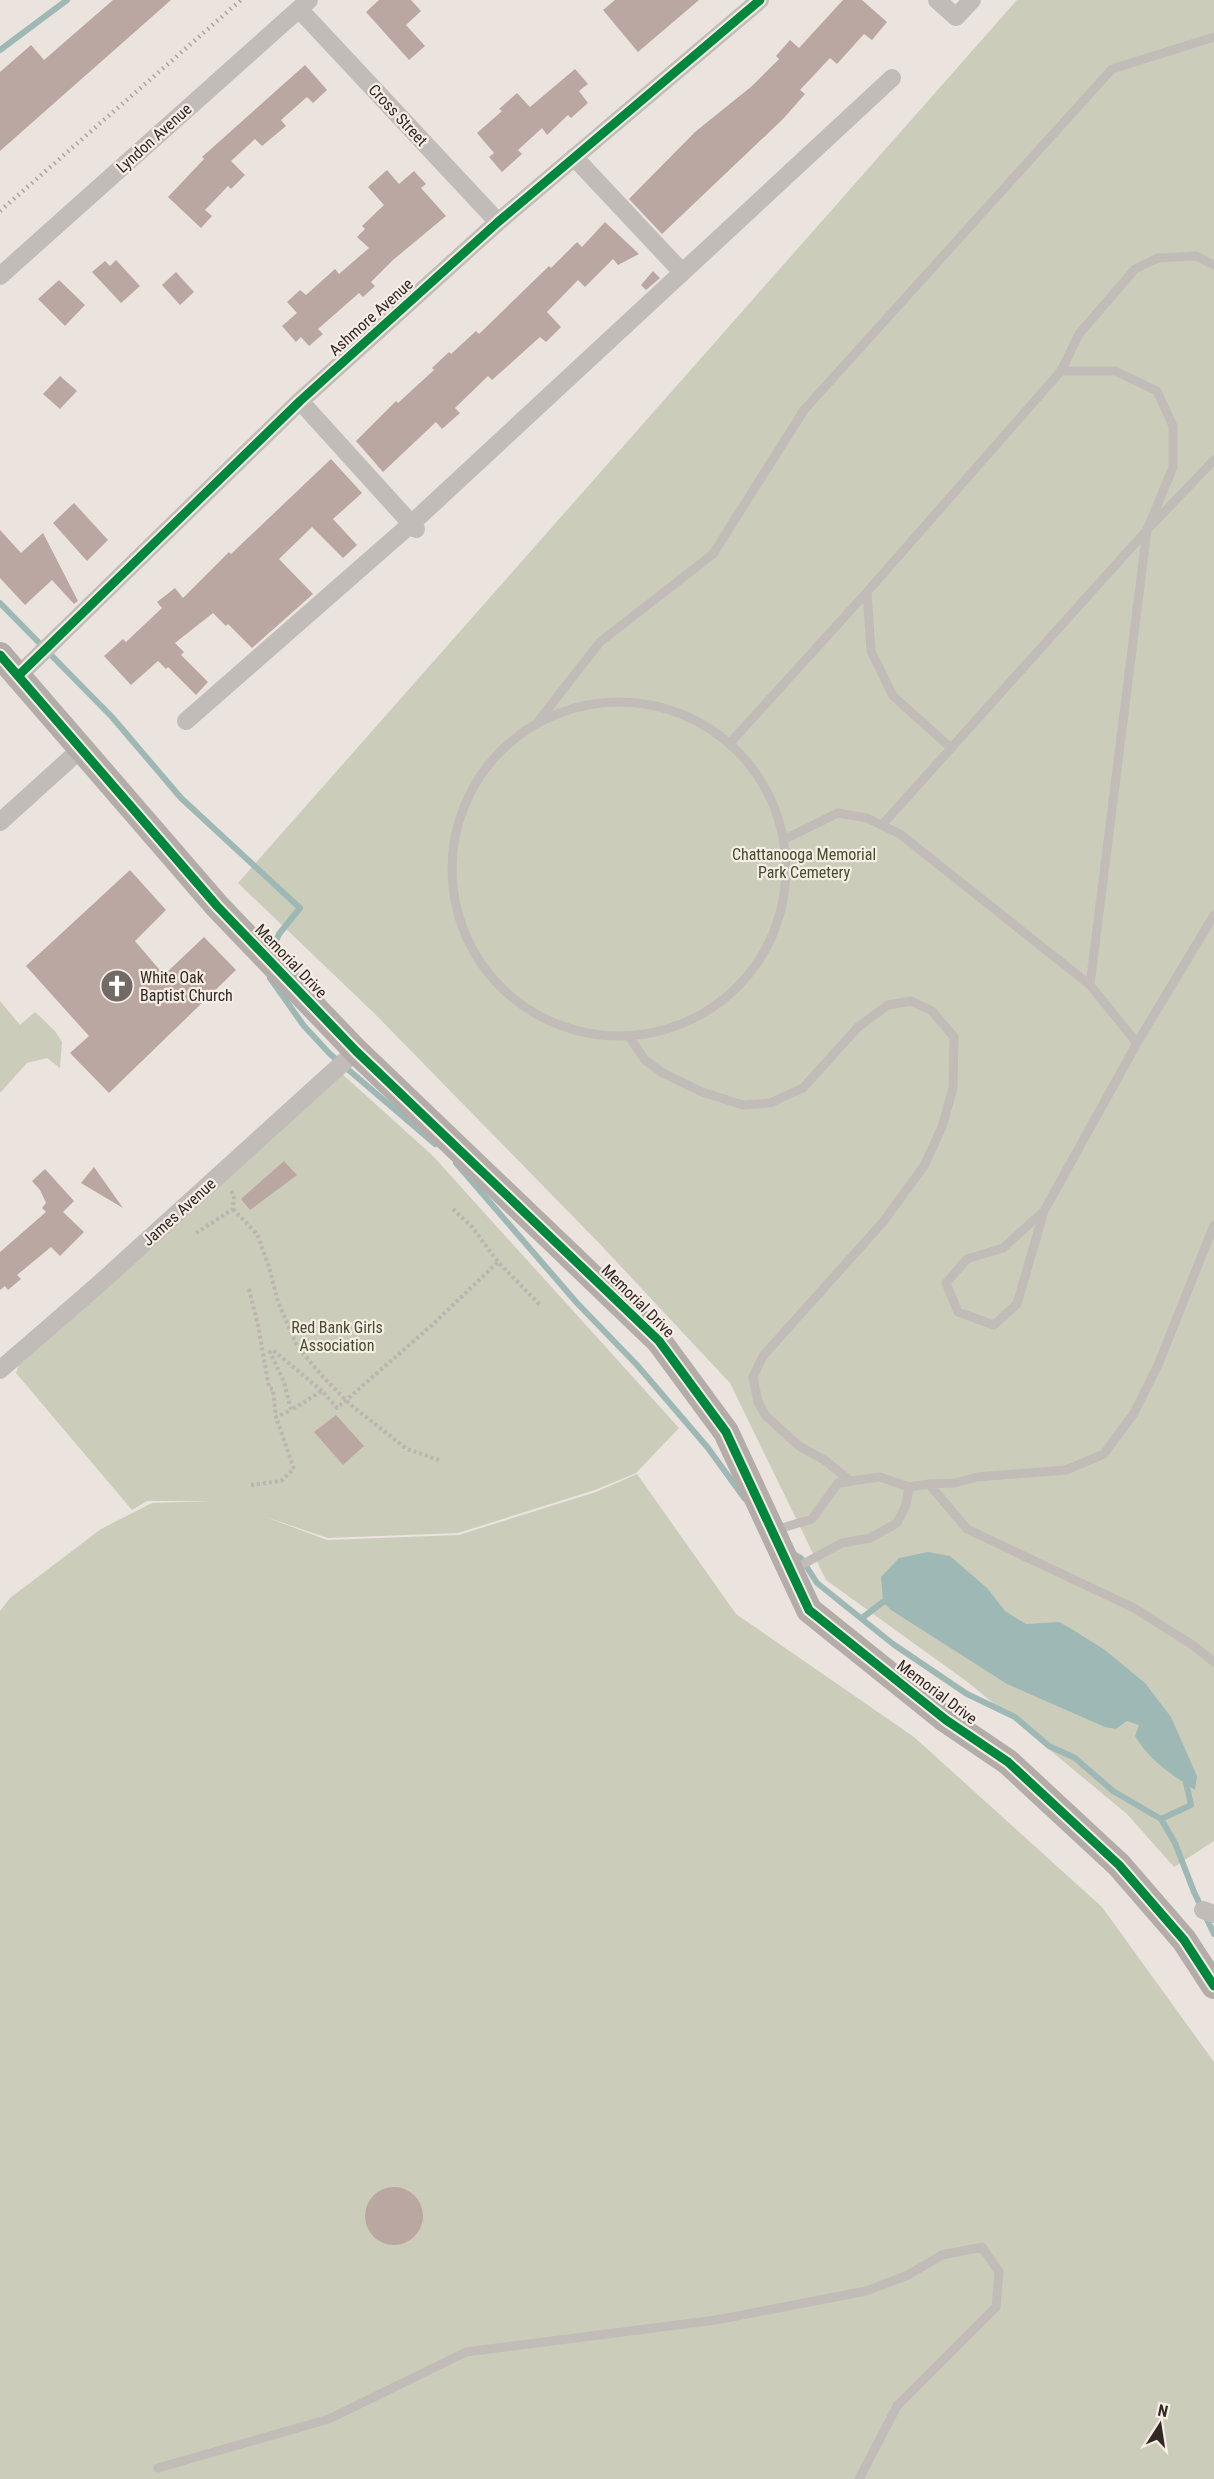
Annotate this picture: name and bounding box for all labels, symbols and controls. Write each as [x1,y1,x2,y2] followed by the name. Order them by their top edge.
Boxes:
[365,80,432,150] street label: Cross Street
[113,99,195,177] street label: Lyndon Avenue
[325,274,417,360] street label: Ashmore Avenue
[732,845,876,882] park label: Chattanooga Memorial Park Cemetery
[251,920,331,1002] street label: Memorial Drive
[99,968,135,1004] church icon: White Oak Baptist Church
[140,968,233,1005] place label: White Oak Baptist Church
[138,1174,220,1250] street label: James Avenue
[598,1261,678,1341] street label: Memorial Drive
[291,1318,383,1355] park label: Red Bank Girls Association
[893,1656,981,1728] street label: Memorial Drive
[1130,2395,1190,2455] north arrow
[1156,2401,1170,2421] text: N

